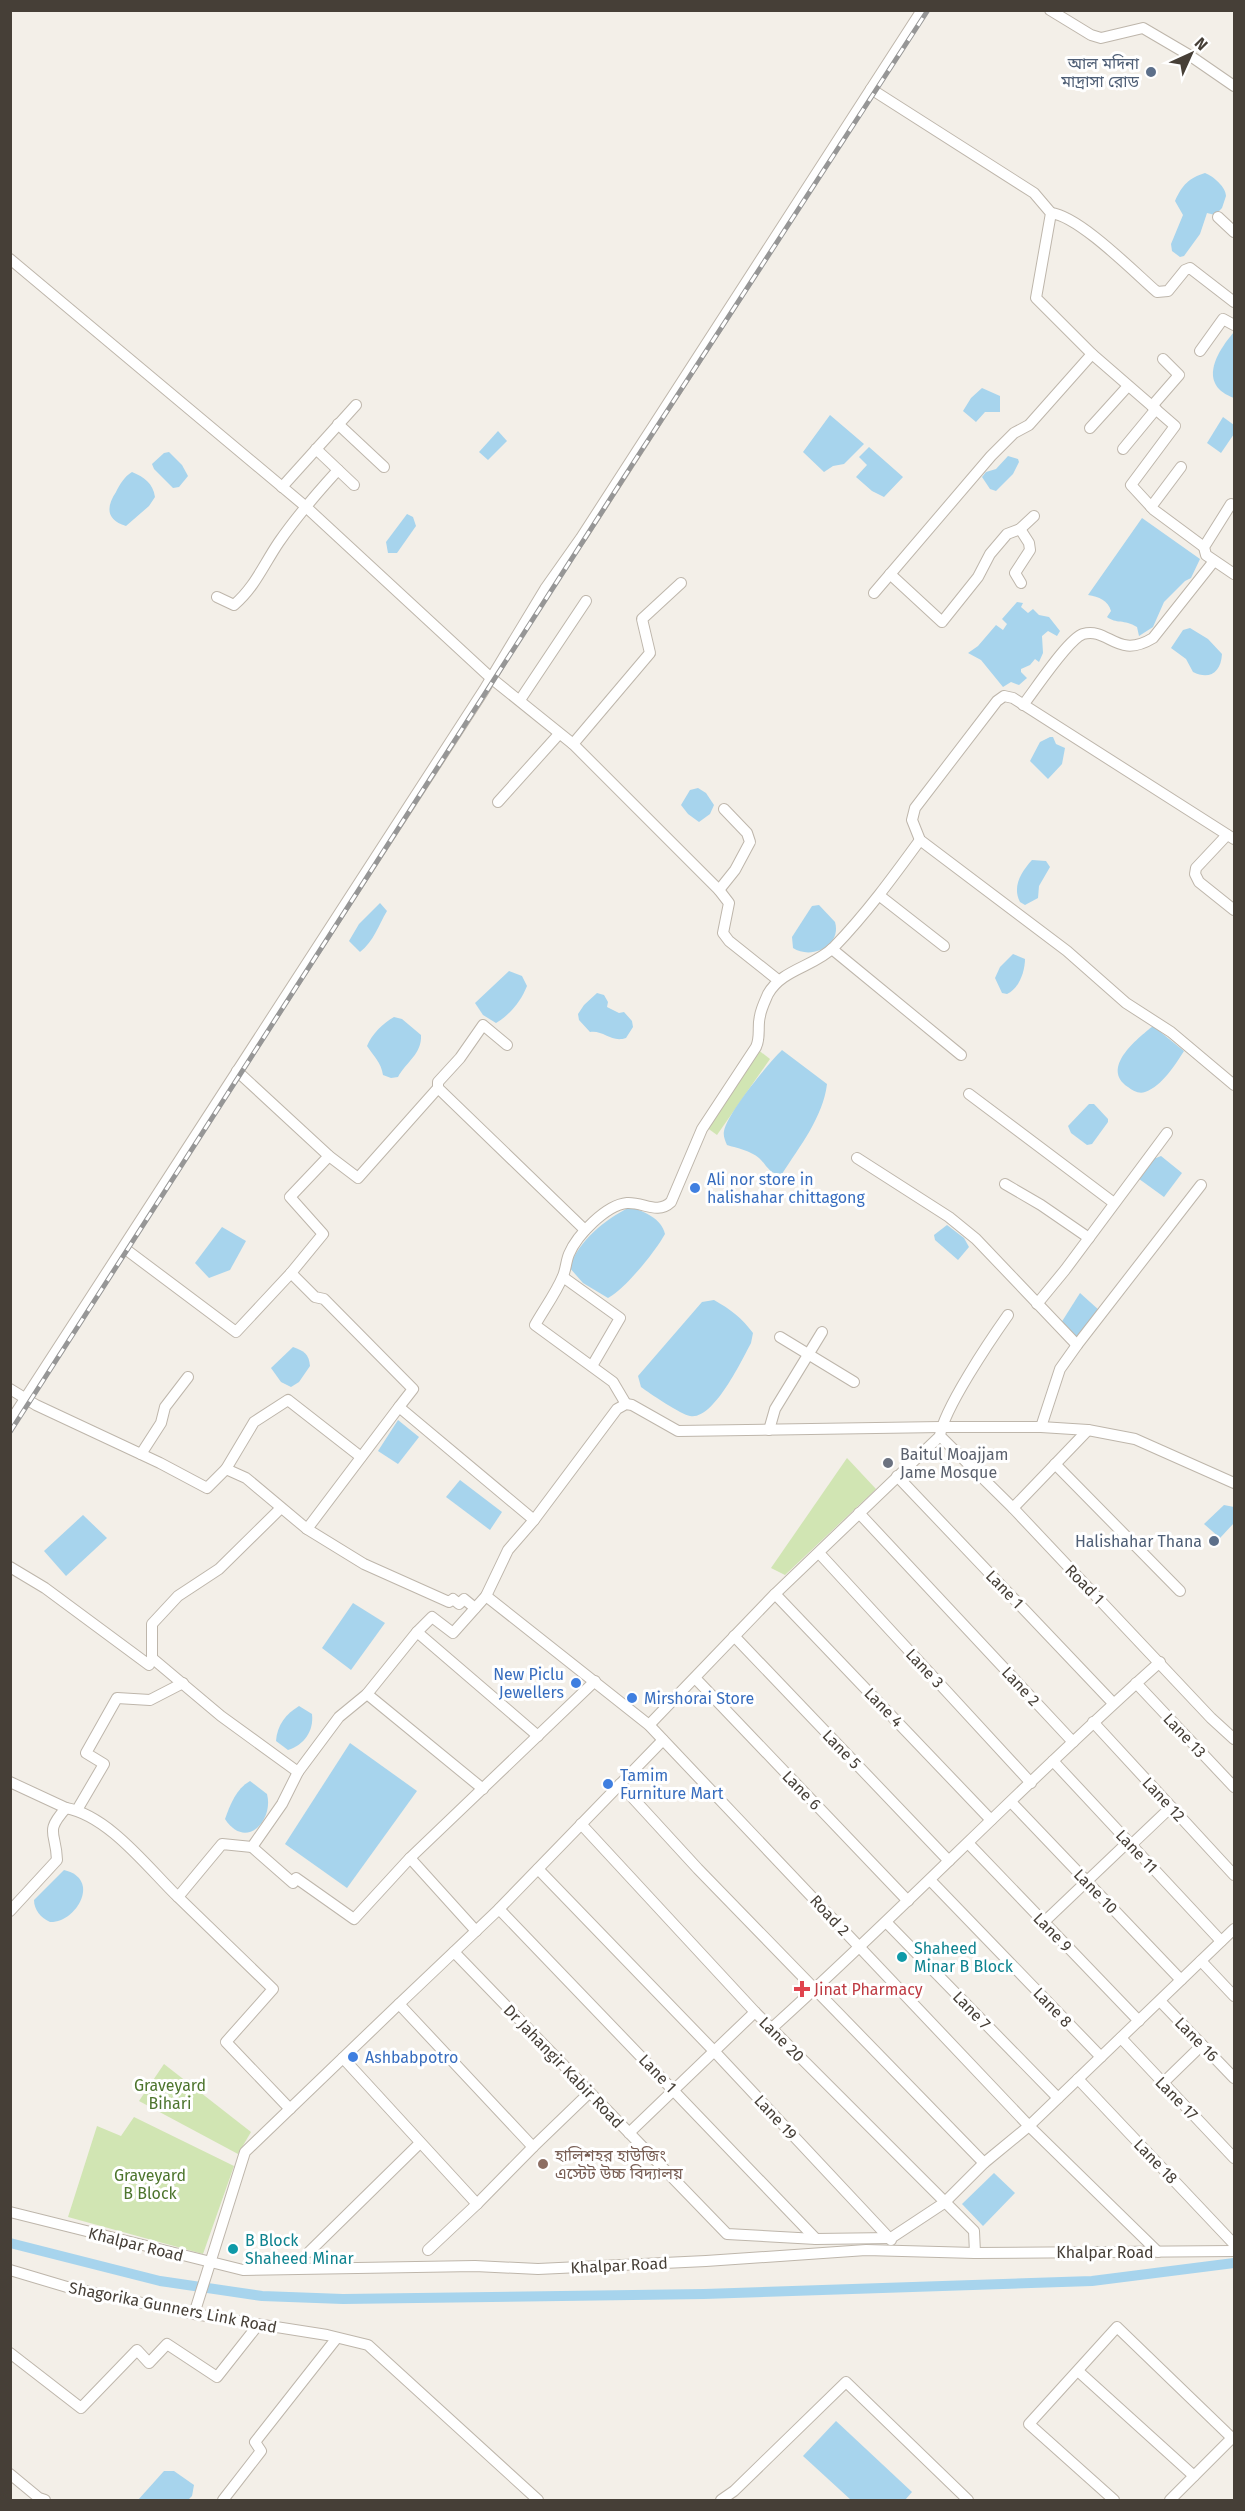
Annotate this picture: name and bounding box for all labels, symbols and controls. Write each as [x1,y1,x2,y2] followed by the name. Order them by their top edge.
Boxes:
[1161,24,1221,84] north arrow
[1191,33,1212,54] text: N
[1060,54,1140,91] place label: আল মদিনা মাদ্রাসা রোড
[1144,65,1158,79] marker: আল মদিনা মাদ্রাসা রোড
[707,1170,865,1207] place label: Ali nor store in halishahar chittagong
[688,1181,702,1195] marker: Ali nor store in halishahar chittagong
[900,1445,1009,1482] place label: Baitul Moajjam Jame Mosque
[881,1456,895,1470] marker: Baitul Moajjam Jame Mosque
[1075,1532,1202,1551] place label: Halishahar Thana
[1207,1534,1221,1548] marker: Halishahar Thana
[1061,1560,1108,1608] street label: Road 1
[982,1566,1027,1612] street label: Lane 1
[902,1645,948,1692] street label: Lane 3
[998,1663,1044,1710] street label: Lane 2
[493,1665,564,1702] place label: New Piclu Jewellers
[569,1676,583,1690] marker: New Piclu Jewellers
[860,1684,907,1731] street label: Lane 4
[644,1689,754,1708] place label: Mirshorai Store
[625,1691,639,1705] marker: Mirshorai Store
[1159,1709,1210,1761] street label: Lane 13
[819,1726,865,1773] street label: Lane 5
[620,1766,724,1803] place label: Tamim Furniture Mart
[778,1767,825,1814] street label: Lane 6
[1138,1773,1189,1826] street label: Lane 12
[601,1777,615,1791] marker: Tamim Furniture Mart
[1112,1826,1161,1877] street label: Lane 11
[1070,1865,1122,1918] street label: Lane 10
[806,1891,853,1940] street label: Road 2
[1029,1909,1076,1956] street label: Lane 9
[914,1939,1014,1976] place label: Shaheed Minar B Block
[895,1950,909,1964] marker: Shaheed Minar B Block
[814,1980,923,1999] place label: Jinat Pharmacy
[795,1982,809,1996] marker: Jinat Pharmacy
[1029,1984,1076,2031] street label: Lane 8
[949,1987,994,2033] street label: Lane 7
[500,2001,628,2132] street label: Dr Jahangir Kabir Road
[755,2013,808,2066] street label: Lane 20
[1171,2013,1222,2065] street label: Lane 16
[365,2048,458,2067] place label: Ashbabpotro
[346,2050,360,2064] marker: Ashbabpotro
[635,2050,680,2096] street label: Lane 1
[1151,2073,1202,2124] street label: Lane 17
[134,2076,206,2113] park label: Graveyard Bihari
[750,2091,801,2144] street label: Lane 19
[1130,2135,1182,2188] street label: Lane 18
[554,2146,684,2183] place label: হালিশহর হাউজিং এস্টেট উচ্চ বিদ্যালয়
[536,2157,550,2171] marker: হালিশহর হাউজিং এস্টেট উচ্চ বিদ্যালয়
[114,2166,186,2203] park label: Graveyard B Block
[86,2223,185,2265] street label: Khalpar Road
[245,2231,354,2268] place label: B Block Shaheed Minar
[226,2242,240,2256] marker: B Block Shaheed Minar
[1056,2243,1154,2262] street label: Khalpar Road
[570,2253,668,2278] street label: Khalpar Road
[67,2278,278,2337] street label: Shagorika Gunners Link Road

